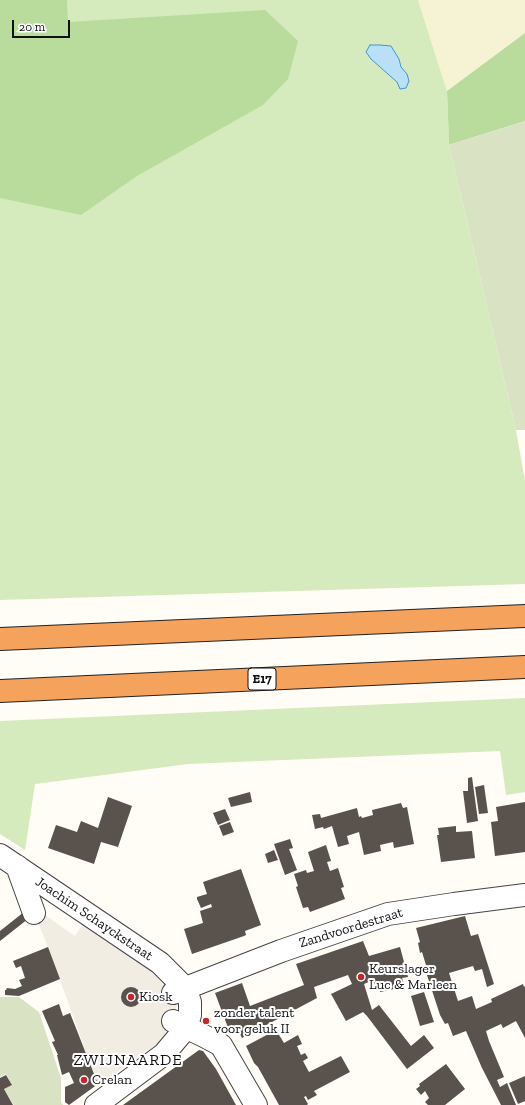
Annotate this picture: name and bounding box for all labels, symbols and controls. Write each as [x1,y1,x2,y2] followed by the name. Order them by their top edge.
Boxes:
[14,12,72,38] scale bar
[19,20,45,34] text: 20 m
[248,668,276,690] road number: E17
[32,873,156,965] street label: Joachim Schayckstraat
[297,904,405,952] street label: Zandvoordestraat
[369,961,457,994] place label: Keurslager Luc & Marleen
[356,972,366,982] marker: Keurslager Luc & Marleen
[139,989,173,1005] place label: Kiosk
[126,992,136,1002] marker: Kiosk
[214,1005,294,1038] place label: zonder talent voor geluk II
[201,1016,211,1026] marker: zonder talent voor geluk II
[73,1050,183,1070] district label: ZWIJNAARDE
[92,1072,132,1088] place label: Crelan
[79,1075,89,1085] marker: Crelan

